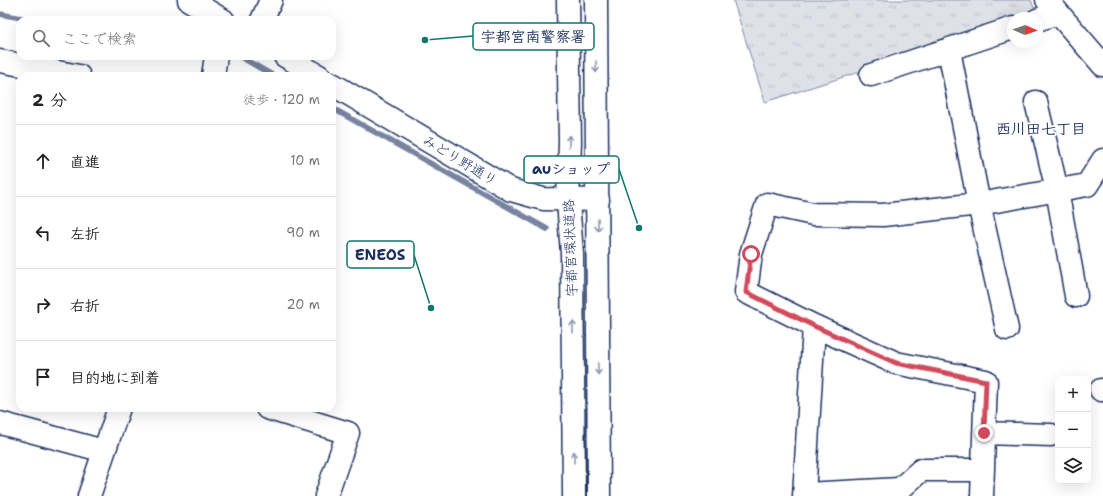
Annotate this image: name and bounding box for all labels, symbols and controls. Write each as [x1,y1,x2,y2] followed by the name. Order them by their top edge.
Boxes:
[1007,12,1043,48] north arrow
[16,16,336,60] search box
[473,23,594,50] callout: 宇都宮南警察署
[30,27,52,49] icon: search
[480,27,586,47] text: 宇都宮南警察署
[62,29,137,49] text: ここで検索
[592,60,600,73] one-way arrow
[32,89,67,111] text: 2 分
[243,91,320,108] text: 徒歩 · 120 m
[996,119,1086,139] district label: 西川田七丁目
[419,131,501,189] street label: みどり野通り
[565,135,573,148] one-way arrow
[32,150,54,172] icon: ahead
[70,152,100,172] text: 直進
[290,152,320,169] text: 10 m
[524,156,619,183] callout: auショップ
[532,159,610,179] text: auショップ
[559,199,581,297] street label: 宇都宮環状道路
[594,218,601,231] one-way arrow
[32,222,54,244] icon: left
[70,224,100,244] text: 左折
[286,224,320,241] text: 90 m
[347,241,414,268] callout: ENEOS
[355,245,406,265] text: ENEOS
[742,245,760,263] route start
[32,294,54,316] icon: right
[70,296,100,316] text: 右折
[287,296,320,313] text: 20 m
[569,321,577,334] one-way arrow
[594,362,602,375] one-way arrow
[32,366,54,388] icon: arrive
[70,368,160,388] text: 目的地に到着
[1055,376,1091,484] map controls
[1055,376,1091,412] button: +
[1055,412,1091,448] button: −
[975,424,993,442] route end
[1055,448,1091,484] button: layers
[570,451,578,464] one-way arrow

